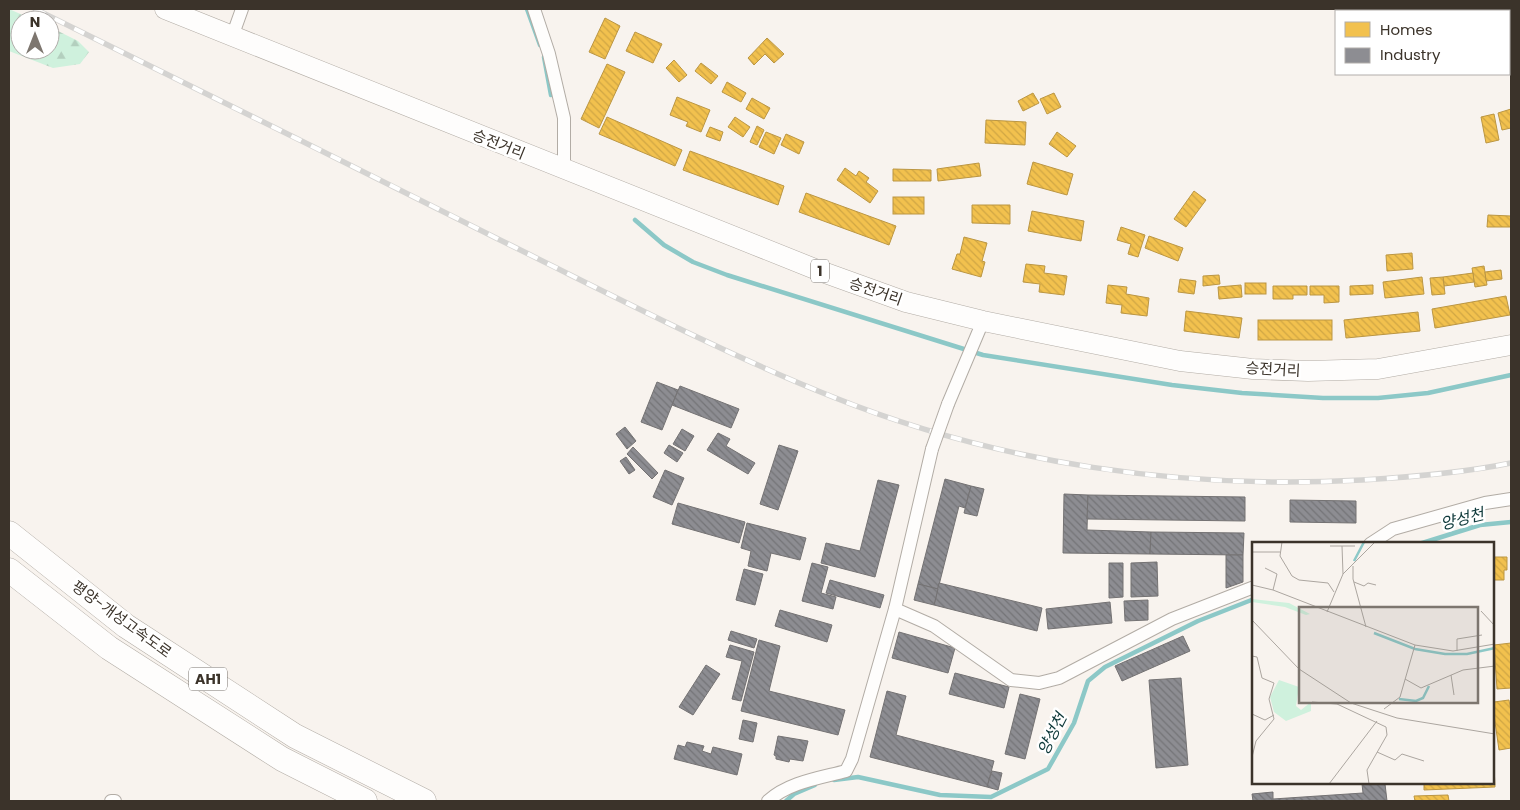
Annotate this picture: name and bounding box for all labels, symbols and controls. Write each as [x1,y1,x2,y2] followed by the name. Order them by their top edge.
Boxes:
[10,10,60,60] north arrow
[1335,10,1510,75] legend
[30,12,40,32] text: N
[1380,19,1433,40] text: Homes
[1380,44,1441,65] text: Industry
[469,124,529,164] street label: 승전거리
[811,260,829,282] road number: 1
[846,272,906,310] street label: 승전거리
[1245,357,1301,381] street label: 승전거리
[1438,502,1488,536] water label: 양성천
[1252,542,1495,785] inset map
[68,576,176,662] street label: 평양-개성고속도로
[189,668,227,691] road number: AH1
[1032,707,1073,759] water label: 양성천

